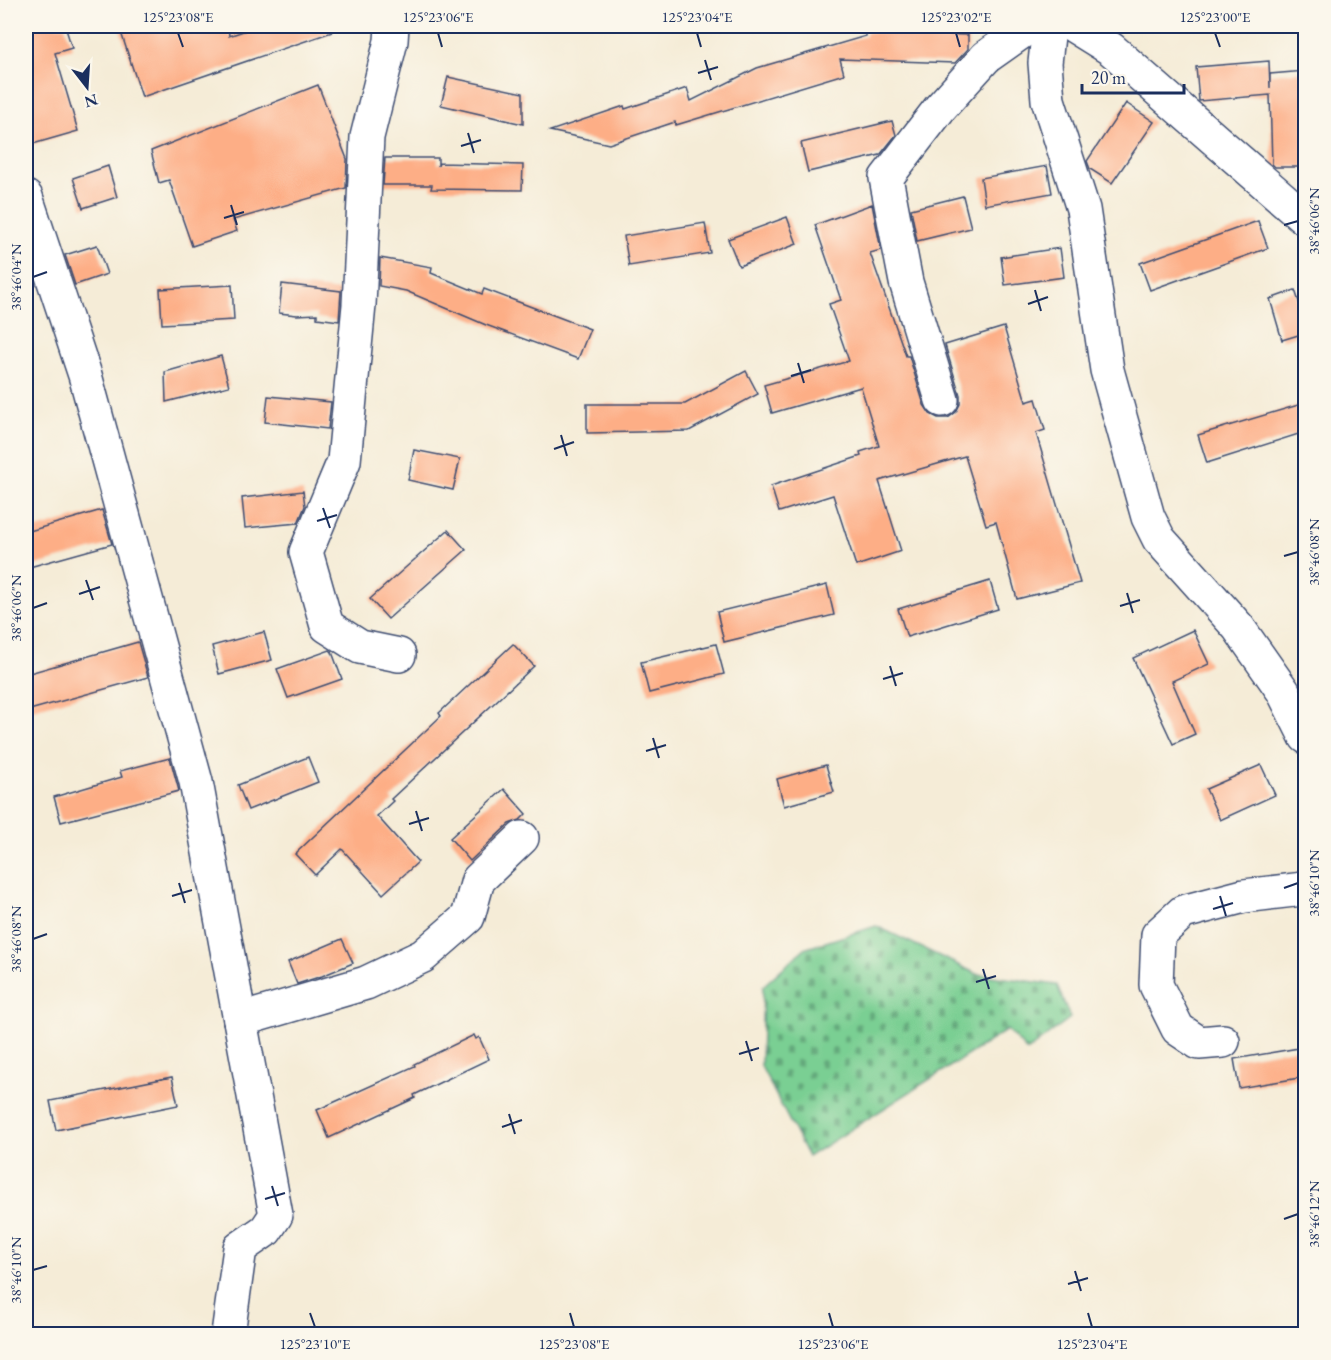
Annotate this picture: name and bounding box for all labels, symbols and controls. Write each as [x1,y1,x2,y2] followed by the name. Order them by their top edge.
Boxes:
[142,7,214,26] text: 125°23'08"E
[402,7,474,26] text: 125°23'06"E
[661,7,733,26] text: 125°23'04"E
[920,7,992,26] text: 125°23'02"E
[1179,7,1251,26] text: 125°23'00"E
[57,57,117,117] north arrow
[1082,57,1184,95] scale bar
[1091,66,1126,89] text: 20 m
[82,89,101,113] text: N
[1304,187,1323,255] text: 38°46'06"N
[6,243,25,311] text: 38°46'04"N
[1304,518,1323,586] text: 38°46'08"N
[6,574,25,642] text: 38°46'06"N
[1304,849,1323,917] text: 38°46'10"N
[6,905,25,973] text: 38°46'08"N
[1304,1180,1323,1248] text: 38°46'12"N
[6,1236,25,1304] text: 38°46'10"N
[279,1334,351,1353] text: 125°23'10"E
[538,1334,610,1353] text: 125°23'08"E
[797,1334,869,1353] text: 125°23'06"E
[1056,1334,1128,1353] text: 125°23'04"E

